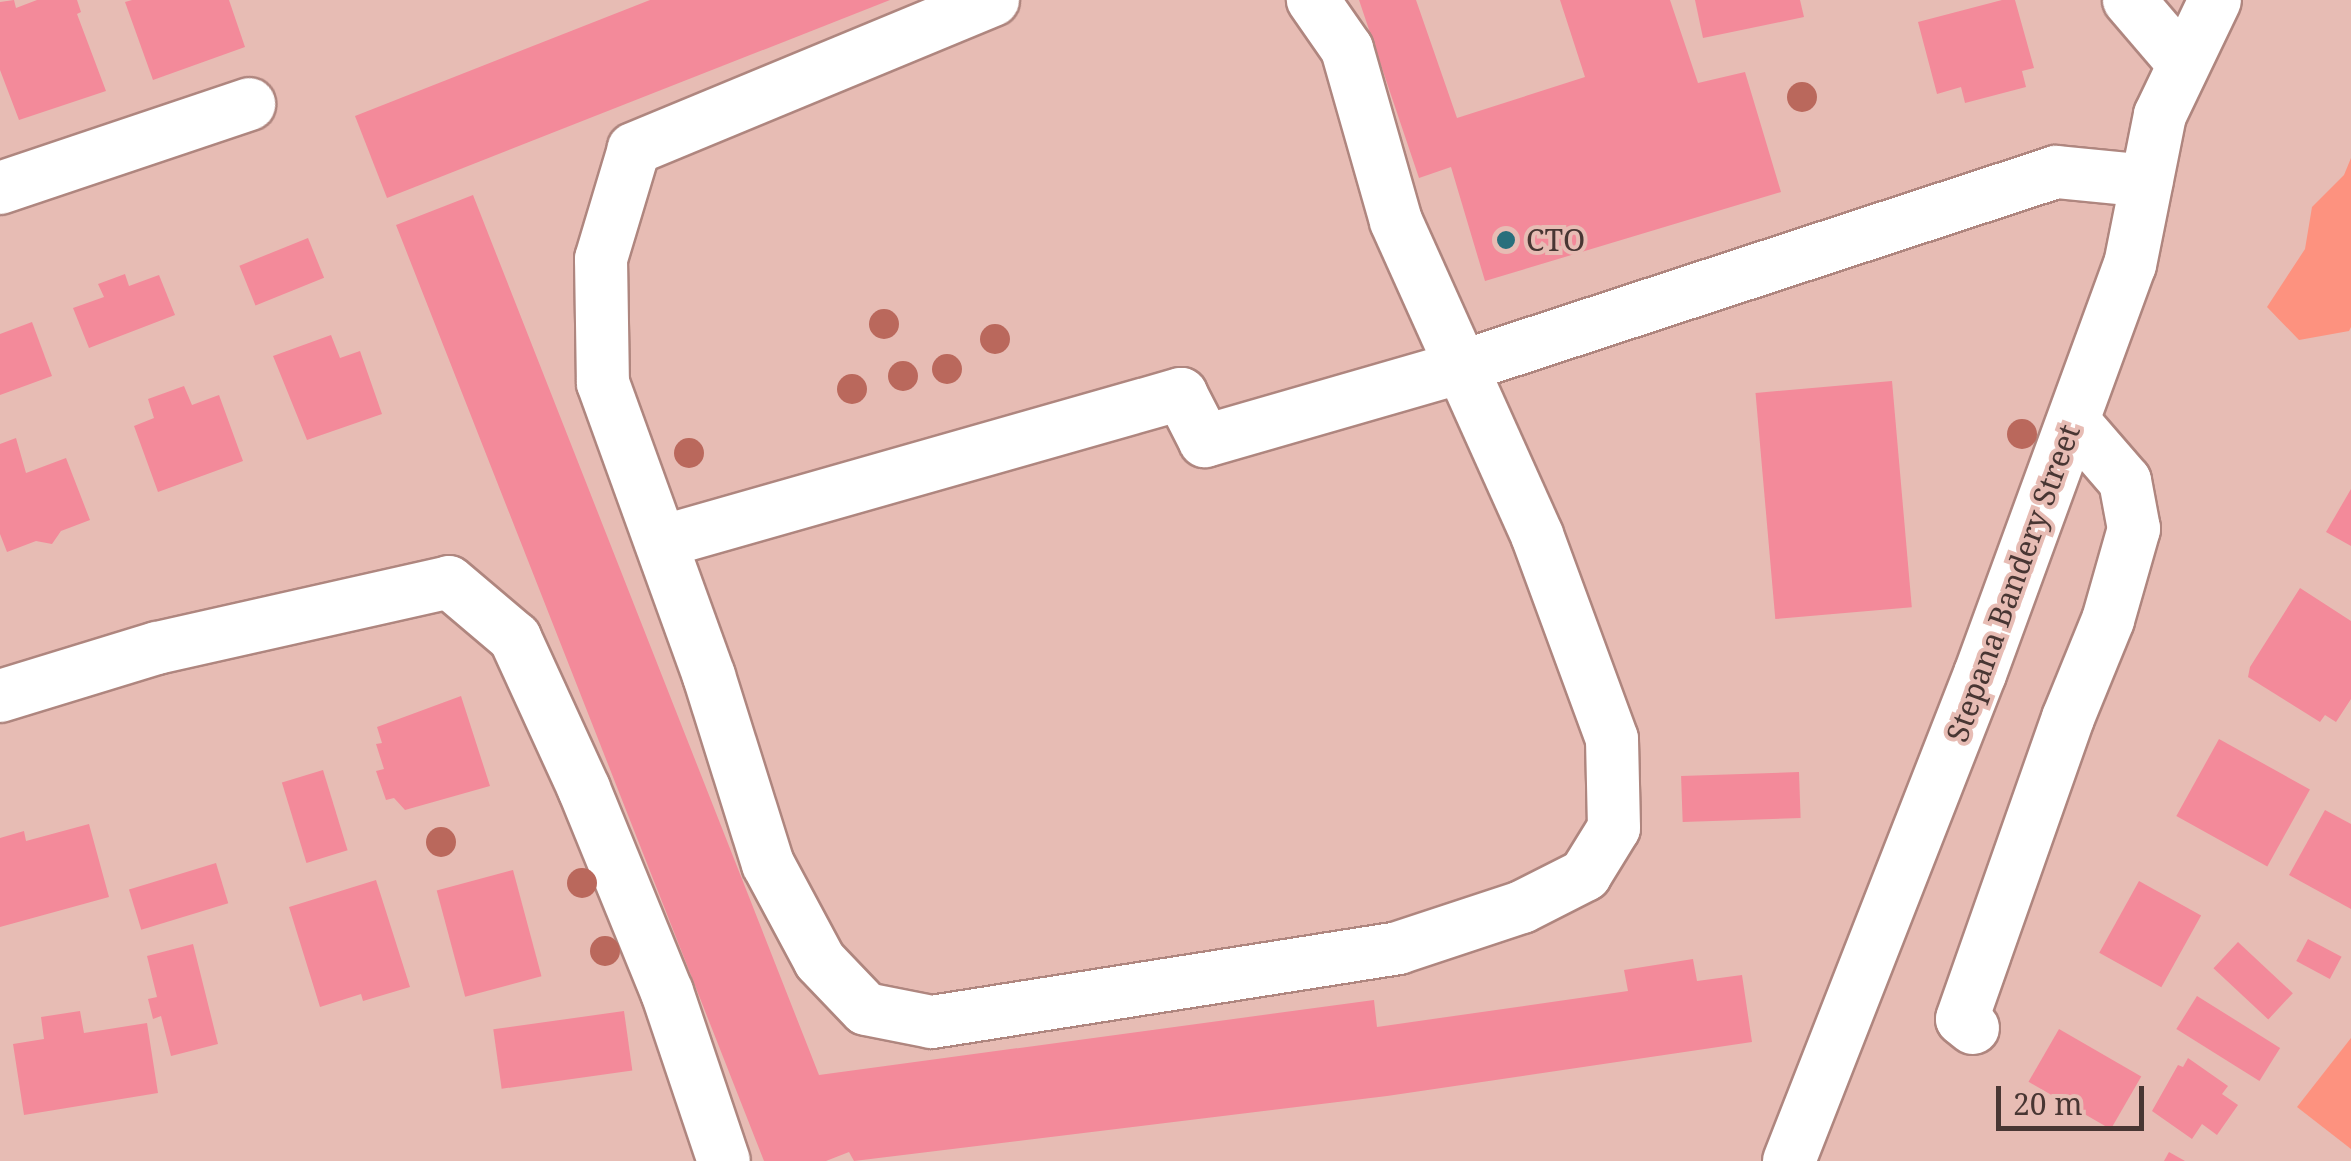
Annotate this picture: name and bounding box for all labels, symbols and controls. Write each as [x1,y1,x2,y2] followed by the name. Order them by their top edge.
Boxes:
[1526,222,1585,258] place label: СТО
[1495,229,1517,251] marker: СТО
[1939,419,2087,747] street label: Stepana Bandery Street
[2001,1066,2148,1128] scale bar
[2013,1083,2083,1124] text: 20 m

